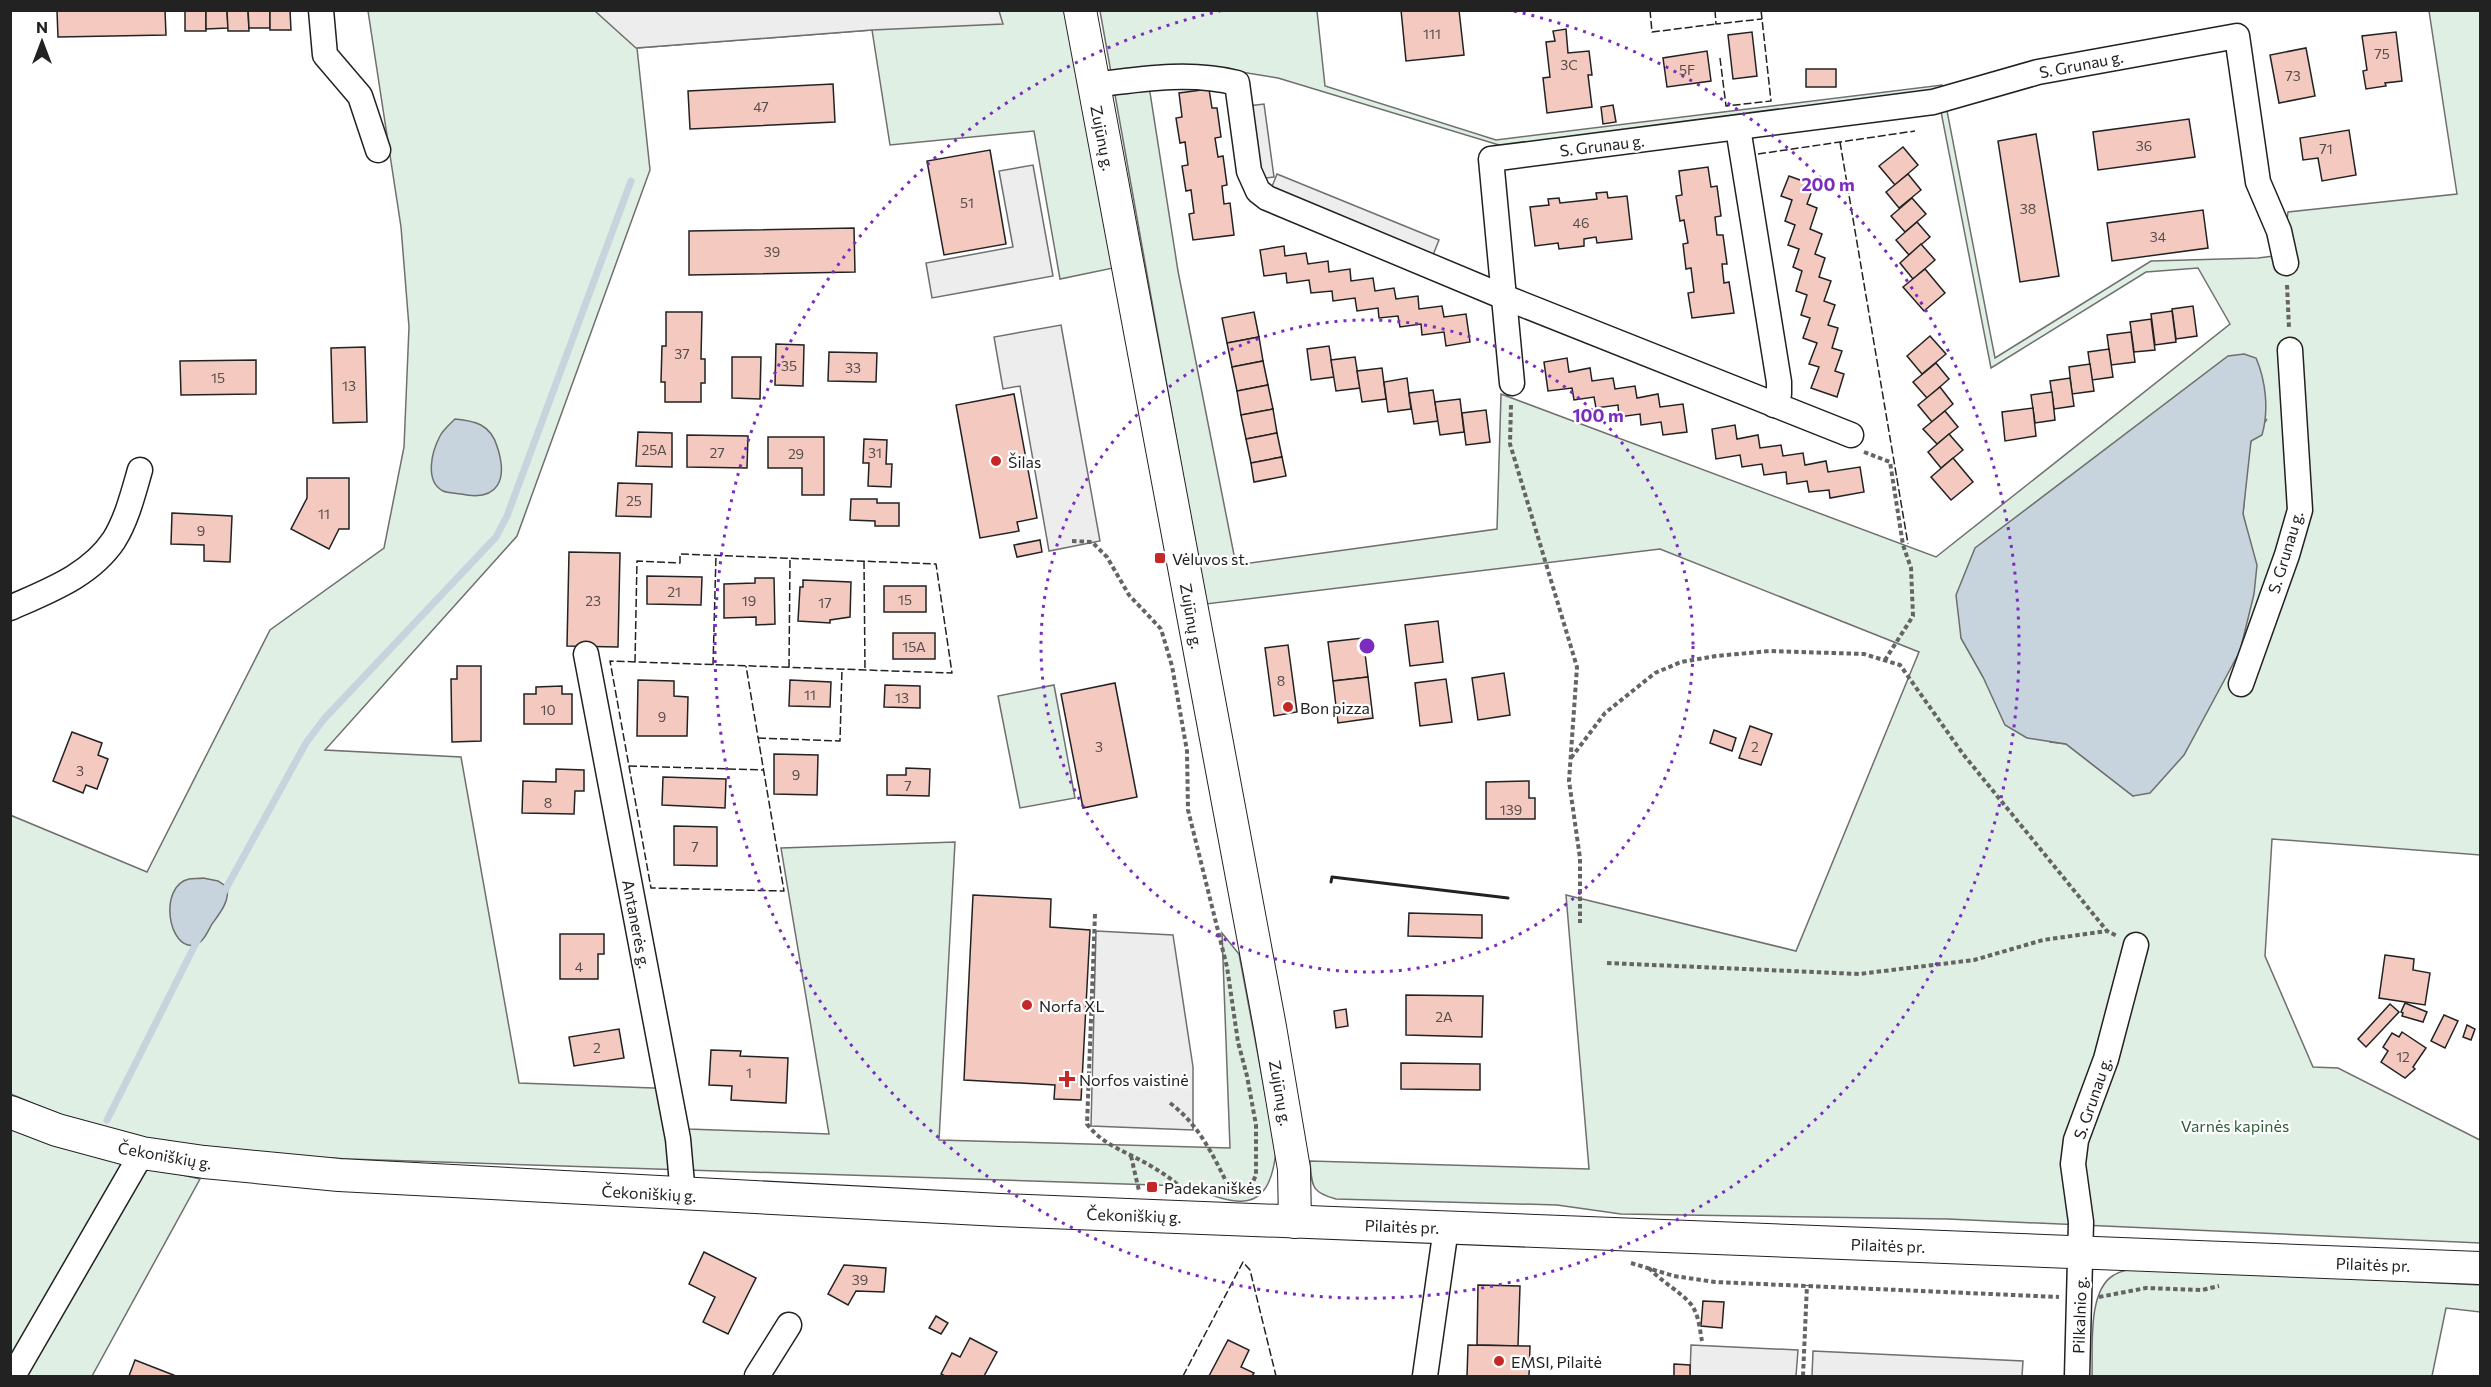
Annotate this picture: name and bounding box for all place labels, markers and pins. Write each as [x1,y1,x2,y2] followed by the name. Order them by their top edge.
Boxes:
[1008,452,1041,471] place label: Šilas
[989,454,1003,468] marker: Šilas
[1172,549,1249,568] place label: Vėluvos st.
[1153,551,1167,565] marker: Vėluvos st.
[1357,636,1377,656] centre of rings
[1300,698,1370,717] place label: Bon pizza
[1281,700,1295,714] marker: Bon pizza
[1039,996,1105,1015] place label: Norfa XL
[1020,998,1034,1012] marker: Norfa XL
[1079,1070,1189,1089] place label: Norfos vaistinė
[1060,1072,1074,1086] marker: Norfos vaistinė
[1164,1178,1262,1197] place label: Padekaniškės
[1145,1180,1159,1194] marker: Padekaniškės
[1511,1352,1602,1371] place label: EMSI, Pilaitė
[1492,1354,1506,1368] marker: EMSI, Pilaitė

